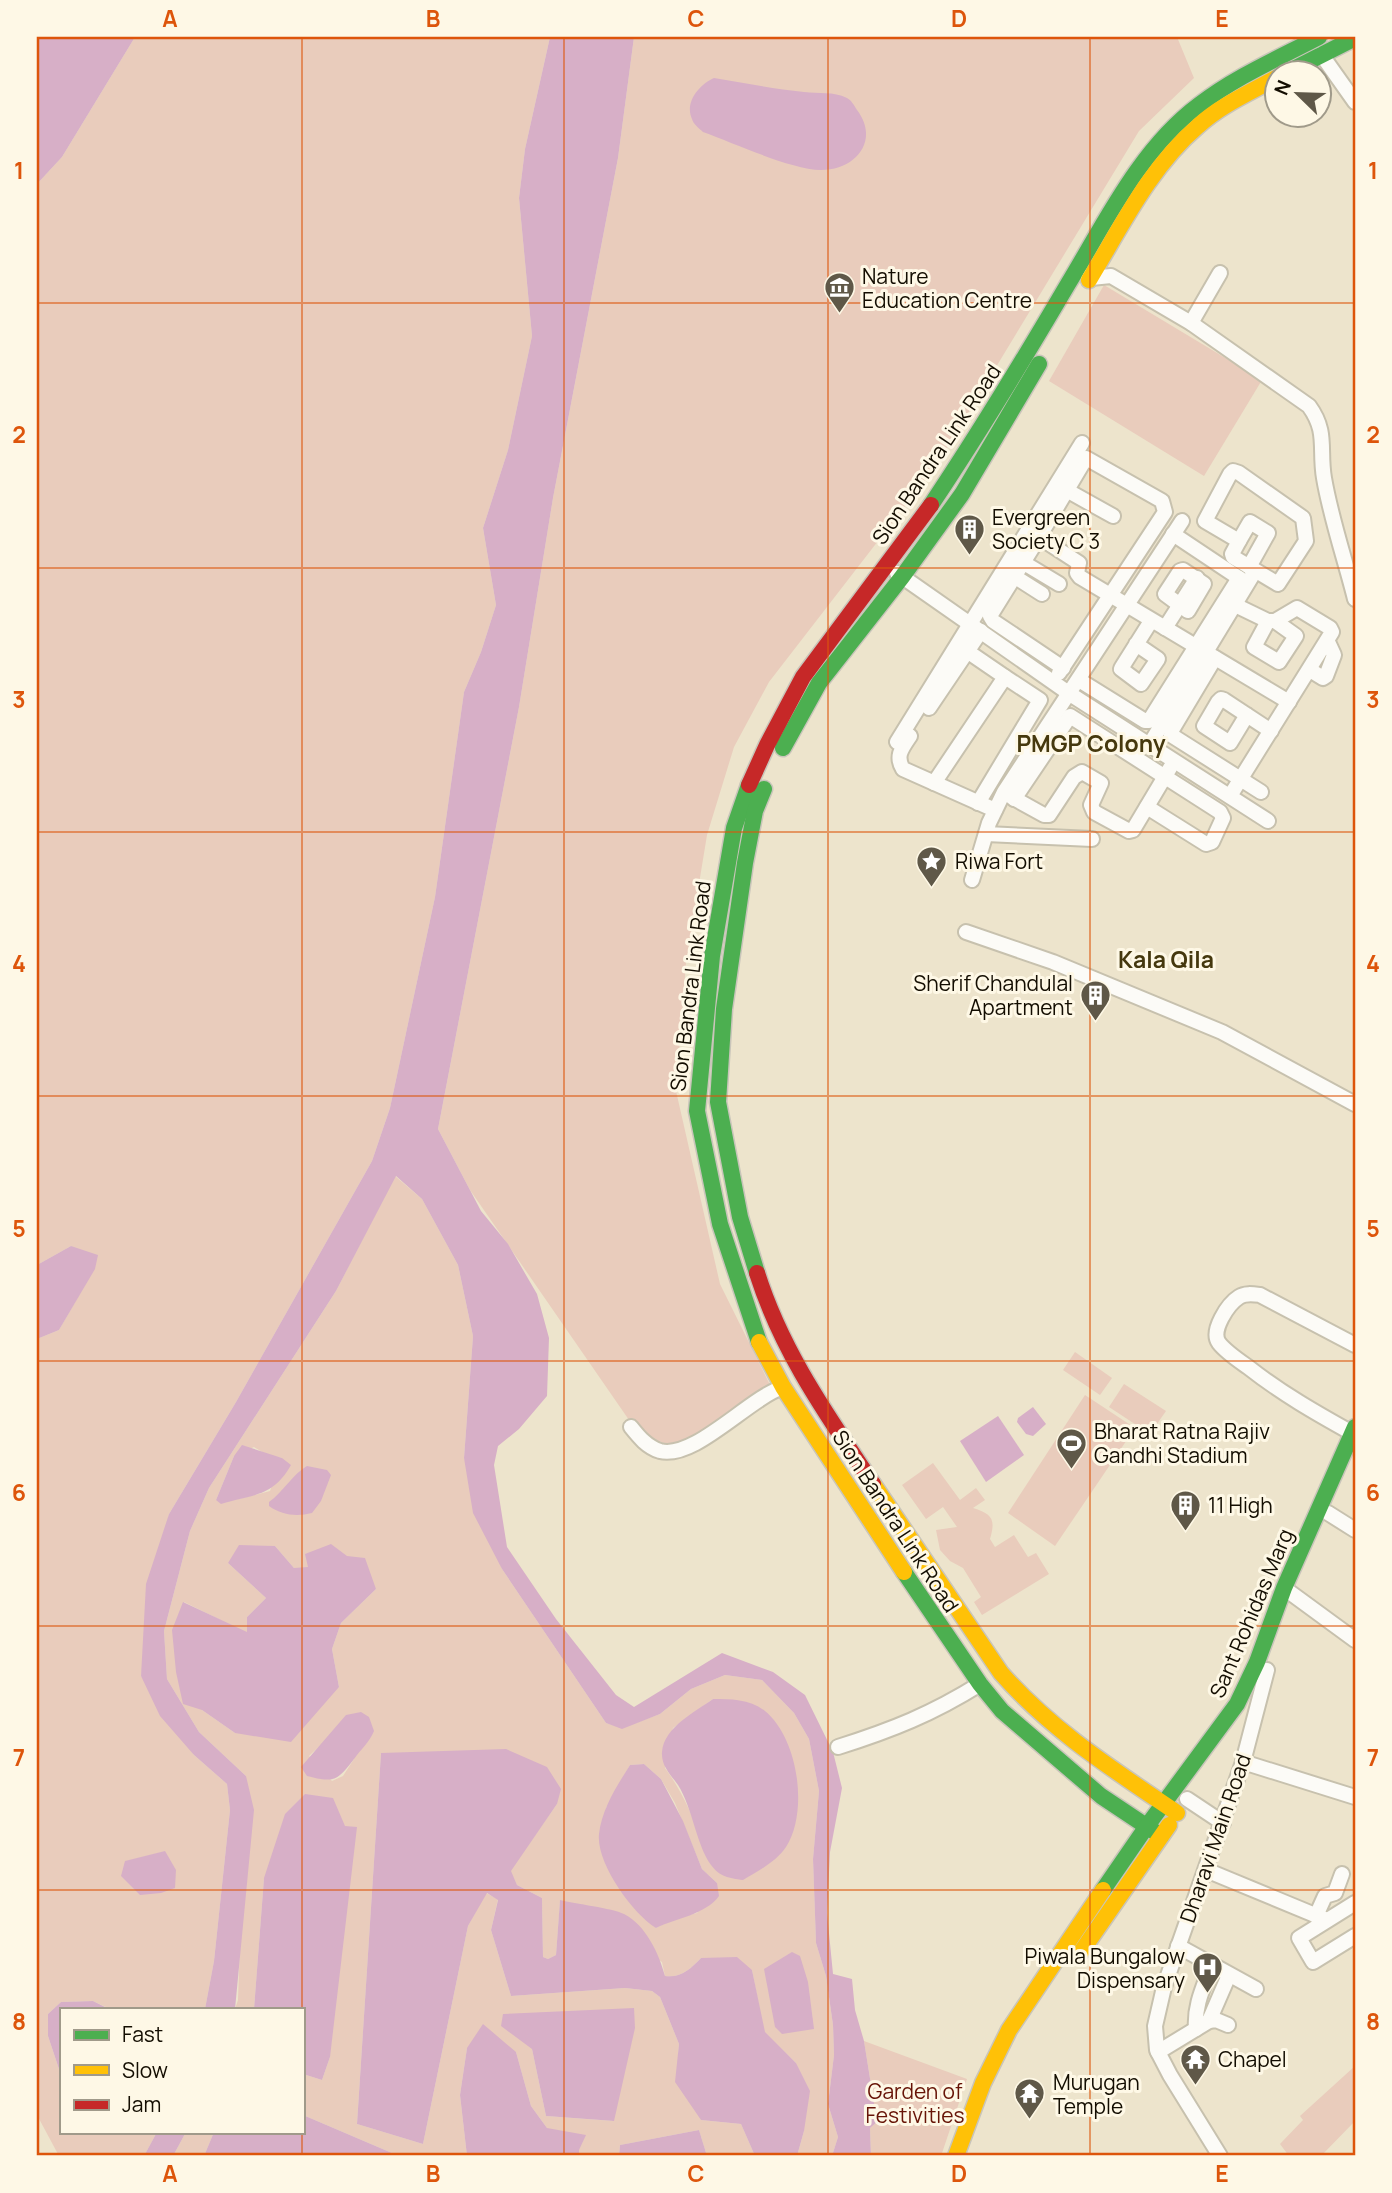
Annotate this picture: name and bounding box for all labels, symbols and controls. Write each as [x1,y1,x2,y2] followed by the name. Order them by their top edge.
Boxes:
[162,2,178,34] text: A
[426,2,440,34] text: B
[688,2,705,34] text: C
[951,2,967,34] text: D
[1215,2,1229,34] text: E
[1262,60,1332,130] north arrow
[1268,76,1297,99] text: N
[14,154,24,186] text: 1
[1368,154,1378,186] text: 1
[862,262,1032,314] place label: Nature Education Centre
[822,271,856,315] museum icon: Nature Education Centre
[865,358,1007,550] street label: Sion Bandra Link Road
[12,418,26,450] text: 2
[1366,418,1380,450] text: 2
[992,503,1100,555] place label: Evergreen Society C 3
[952,512,986,556] building icon: Evergreen Society C 3
[12,683,26,715] text: 3
[1366,683,1380,715] text: 3
[1016,727,1166,759] district label: PMGP Colony
[915,844,949,888] place icon: Riwa Fort
[955,847,1043,875] place label: Riwa Fort
[663,879,717,1093] street label: Sion Bandra Link Road
[1118,943,1214,975] district label: Kala Qila
[12,947,26,979] text: 4
[1366,947,1380,979] text: 4
[913,969,1073,1021] place label: Sherif Chandulal Apartment
[1079,978,1113,1022] building icon: Sherif Chandulal Apartment
[12,1212,26,1244] text: 5
[1366,1212,1380,1244] text: 5
[1094,1417,1270,1469] place label: Bharat Ratna Rajiv Gandhi Stadium
[827,1425,965,1617] street label: Sion Bandra Link Road
[1054,1426,1088,1470] sports icon: Bharat Ratna Rajiv Gandhi Stadium
[12,1476,26,1508] text: 6
[1366,1476,1380,1508] text: 6
[1168,1488,1202,1532] building icon: 11 High
[1208,1491,1273,1519] place label: 11 High
[1203,1524,1299,1702] street label: Sant Rohidas Marg
[13,1741,25,1773] text: 7
[1367,1741,1379,1773] text: 7
[1173,1750,1257,1926] street label: Dharavi Main Road
[1025,1942,1185,1994] place label: Piwala Bungalow Dispensary
[1191,1951,1225,1995] hospital icon: Piwala Bungalow Dispensary
[12,2005,26,2037] text: 8
[1366,2005,1380,2037] text: 8
[60,2008,304,2134] legend
[122,2020,163,2048] text: Fast
[1178,2042,1212,2086] temple icon: Chapel
[1218,2045,1287,2073] place label: Chapel
[122,2056,168,2084] text: Slow
[1053,2068,1140,2120] place label: Murugan Temple
[865,2077,965,2129] park label: Garden of Festivities
[1013,2077,1047,2121] temple icon: Murugan Temple
[122,2090,161,2118] text: Jam
[162,2157,178,2189] text: A
[426,2157,440,2189] text: B
[688,2157,705,2189] text: C
[951,2157,967,2189] text: D
[1215,2157,1229,2189] text: E

